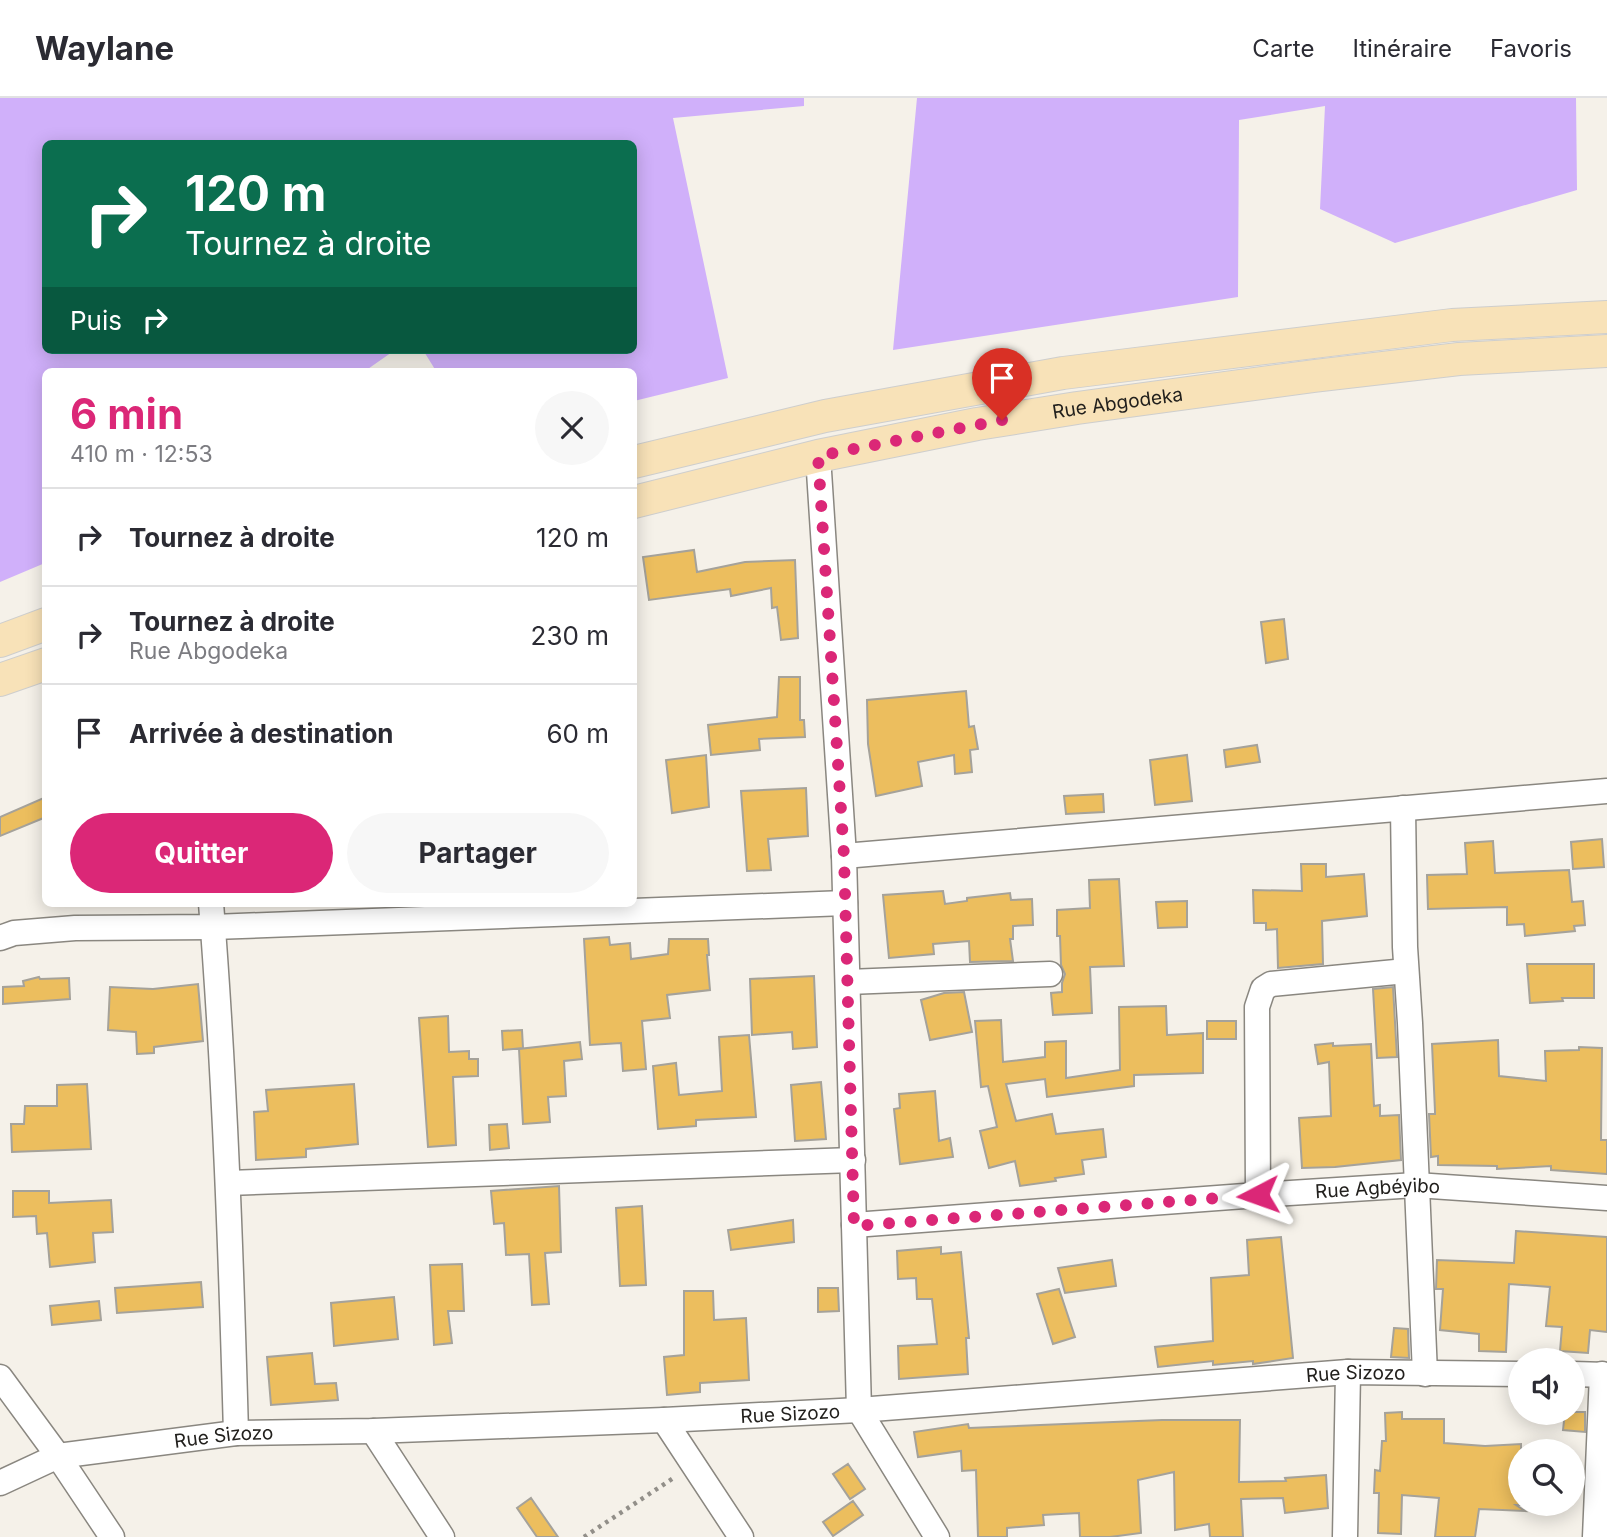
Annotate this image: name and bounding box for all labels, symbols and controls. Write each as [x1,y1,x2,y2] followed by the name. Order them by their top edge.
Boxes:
[35,28,174,68] text: Waylane
[1252,34,1314,63] text: Carte
[1352,34,1452,63] text: Itinéraire
[1490,34,1572,63] text: Favoris
[185,164,326,223] text: 120 m
[70,168,161,259] icon: right
[185,224,431,263] text: Tournez à droite
[136,301,174,339] icon: right
[70,305,122,336] text: Puis
[972,348,1032,420] pin
[983,359,1021,397] icon: arrive
[1051,382,1184,423] street label: Rue Abgodeka
[70,388,183,439] text: 6 min
[535,391,609,465] button: close
[70,440,213,468] text: 410 m · 12:53
[70,518,108,556] icon: right
[129,522,335,553] text: Tournez à droite
[536,522,609,553] text: 120 m
[129,606,335,637] text: Tournez à droite
[70,616,108,654] icon: right
[531,620,609,651] text: 230 m
[129,637,288,665] text: Rue Abgodeka
[70,714,108,752] icon: arrive
[129,718,394,749] text: Arrivée à destination
[546,718,609,749] text: 60 m
[70,813,333,893] button: Quitter
[347,813,609,893] button: Partager
[1221,1158,1295,1232] position arrow
[1314,1173,1441,1203] street label: Rue Agbéyibo
[1508,1348,1585,1516] map controls
[1508,1348,1585,1425] button: sound
[1305,1360,1406,1387] street label: Rue Sizozo
[740,1399,841,1428] street label: Rue Sizozo
[173,1421,274,1452] street label: Rue Sizozo
[1508,1439,1585,1516] button: search

